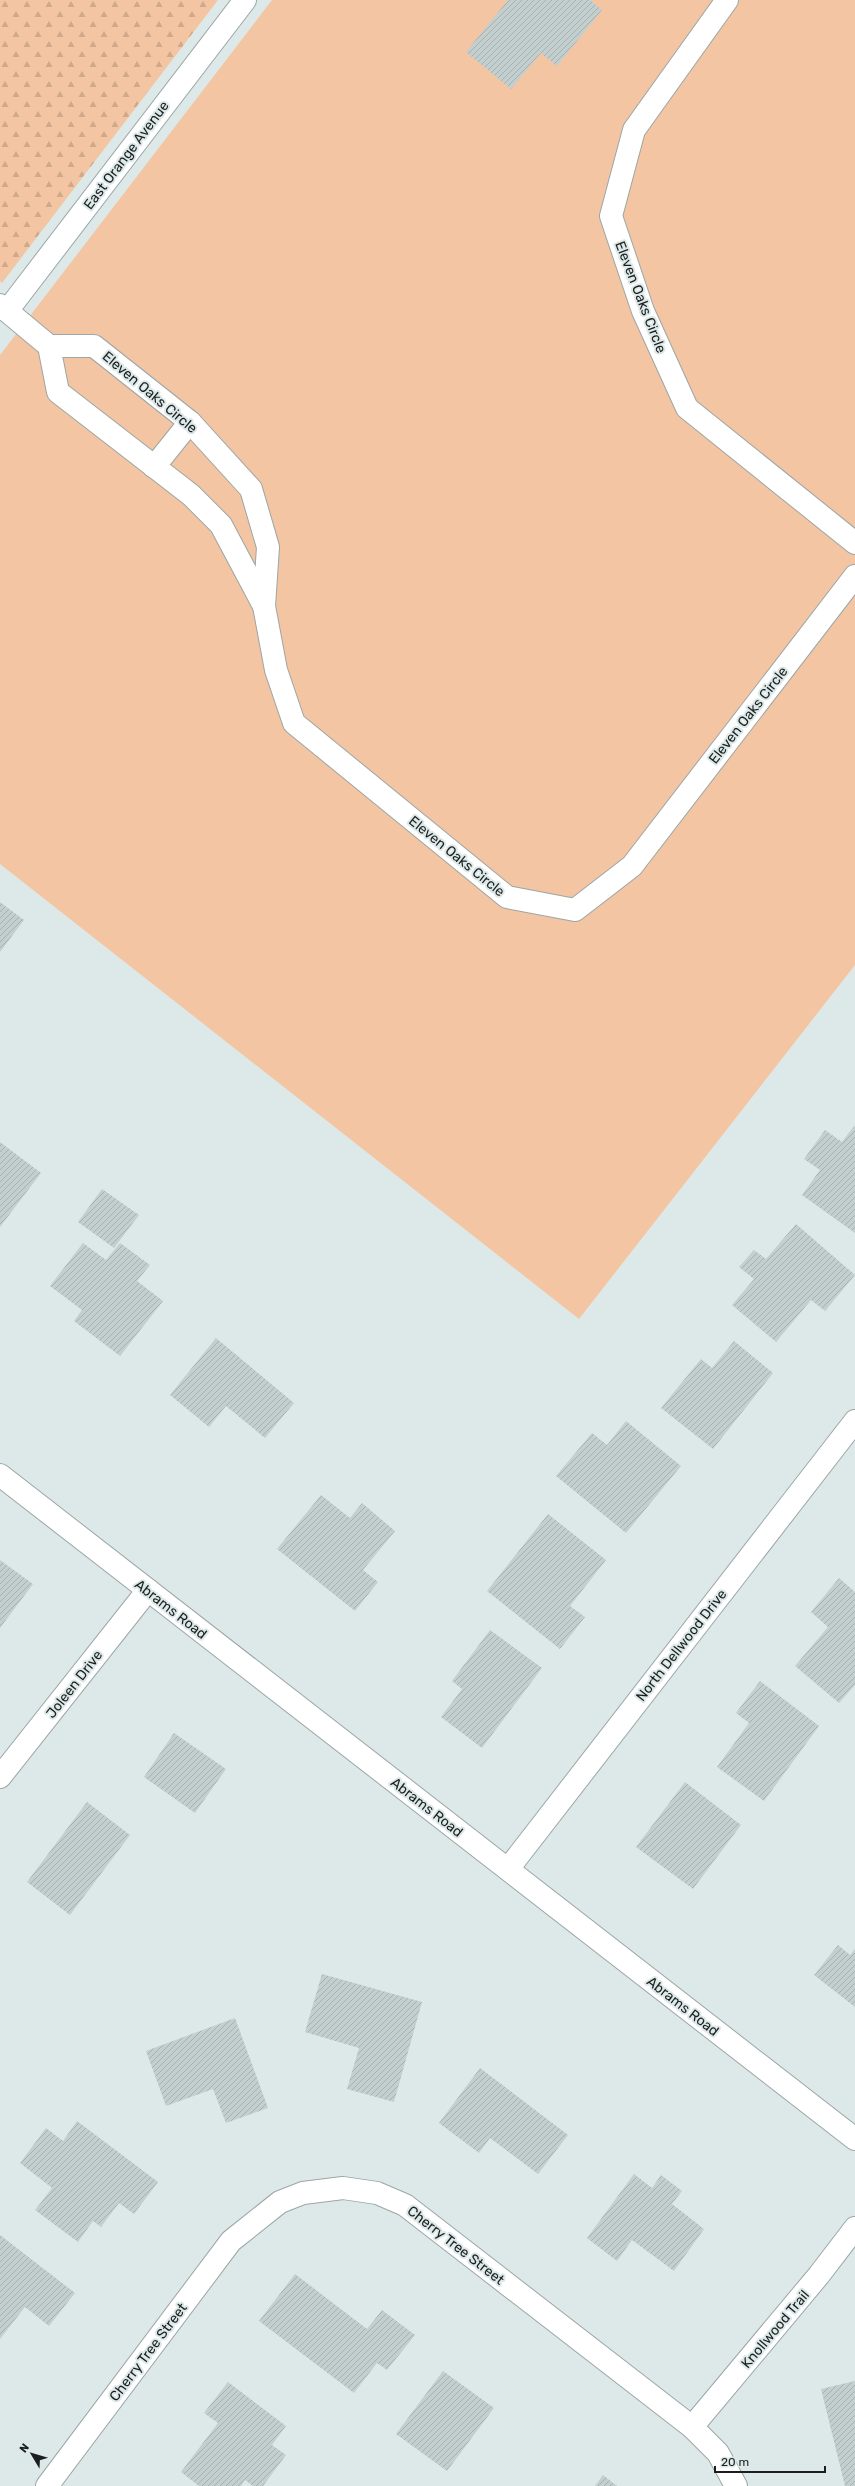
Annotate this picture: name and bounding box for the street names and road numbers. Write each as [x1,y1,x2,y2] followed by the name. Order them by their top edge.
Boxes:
[80,98,173,213] street label: East Orange Avenue
[611,239,670,356] street label: Eleven Oaks Circle
[99,348,201,437] street label: Eleven Oaks Circle
[705,663,792,767] street label: Eleven Oaks Circle
[405,813,508,900] street label: Eleven Oaks Circle
[131,1576,210,1643] street label: Abrams Road
[632,1586,730,1705] street label: North Dellwood Drive
[43,1647,106,1722] street label: Joleen Drive
[387,1774,466,1841] street label: Abrams Road
[643,1973,722,2040] street label: Abrams Road
[404,2202,508,2289] street label: Cherry Tree Street
[738,2287,813,2372] street label: Knollwood Trail
[106,2299,191,2405] street label: Cherry Tree Street

